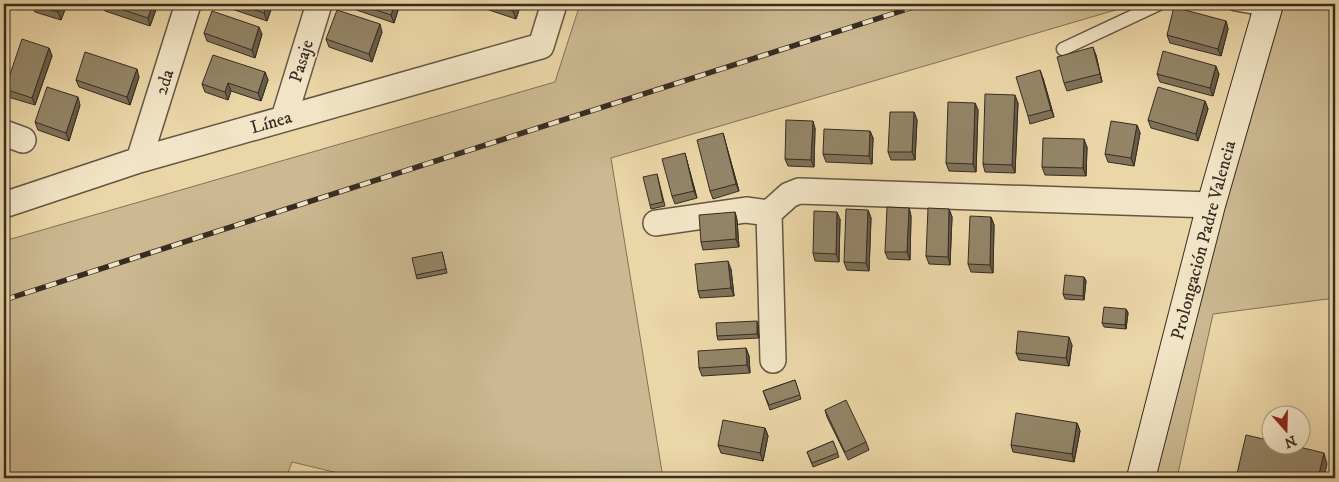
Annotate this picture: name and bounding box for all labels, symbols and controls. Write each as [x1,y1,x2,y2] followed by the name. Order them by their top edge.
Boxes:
[285,37,319,85] street label: Pasaje
[151,66,179,98] street label: 2da
[248,106,295,139] street label: Línea
[1167,138,1241,342] street label: Prolongación Padre Valencia
[1262,404,1312,454] north arrow
[1281,431,1299,452] text: N

